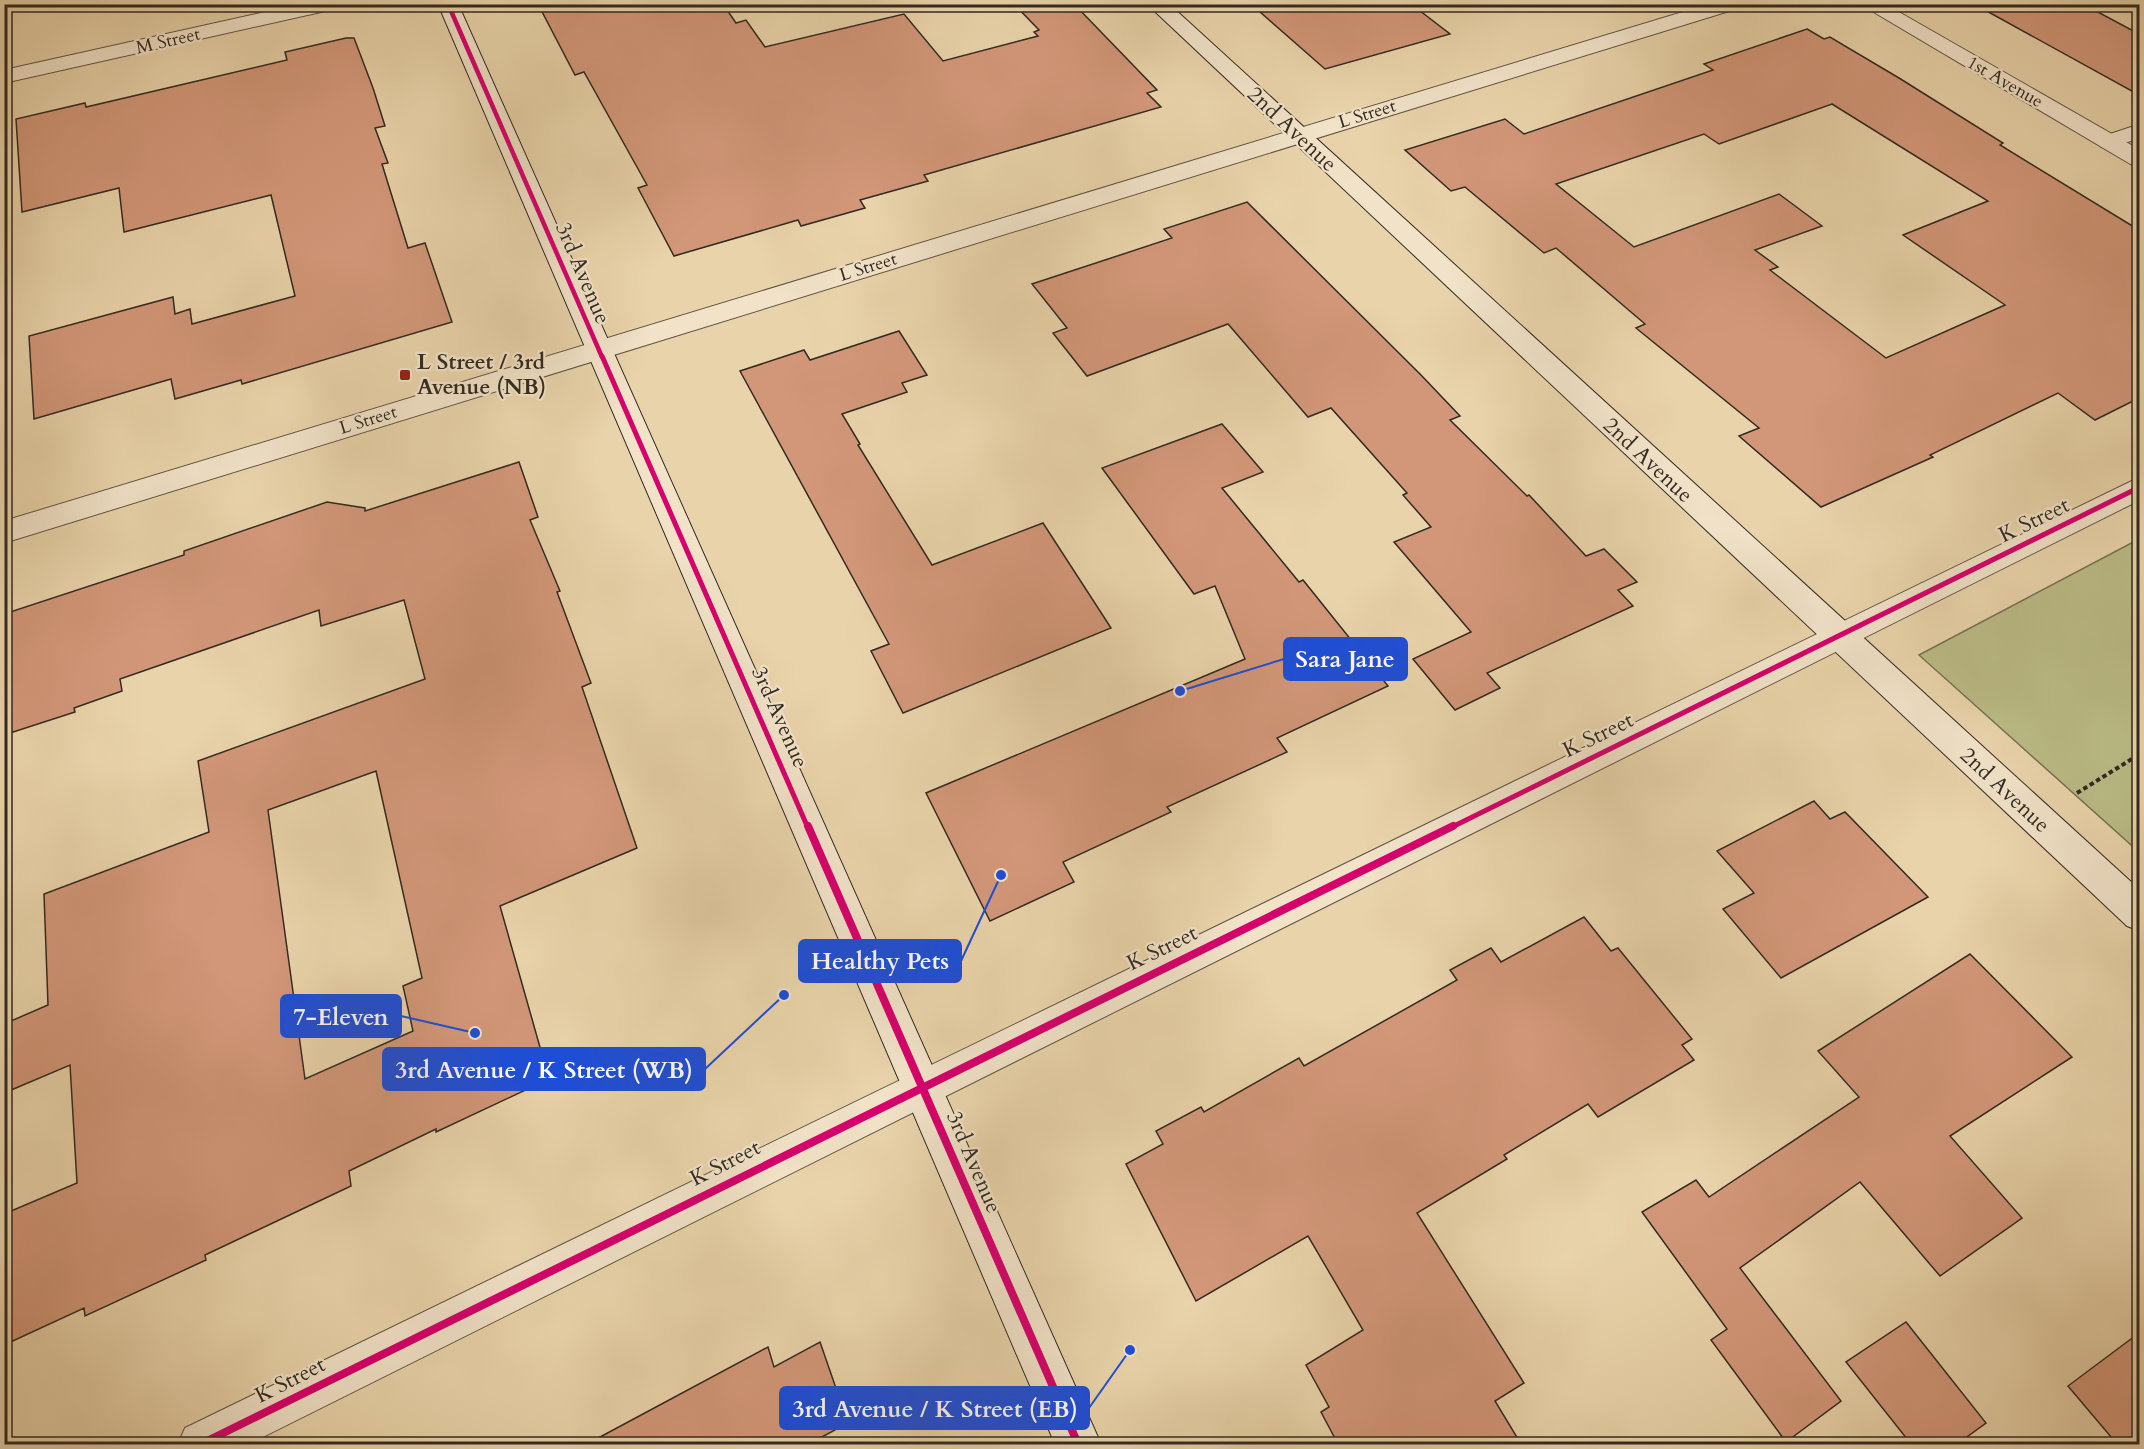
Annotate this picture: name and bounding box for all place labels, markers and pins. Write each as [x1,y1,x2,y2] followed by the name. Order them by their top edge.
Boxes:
[417,347,546,402] place label: L Street / 3rd Avenue (NB)
[398,368,412,382] marker: L Street / 3rd Avenue (NB)
[1284,638,1407,680] callout: Sara Jane
[799,940,961,982] callout: Healthy Pets
[281,995,401,1037] callout: 7-Eleven
[383,1048,705,1090] callout: 3rd Avenue / K Street (WB)
[780,1387,1089,1429] callout: 3rd Avenue / K Street (EB)

